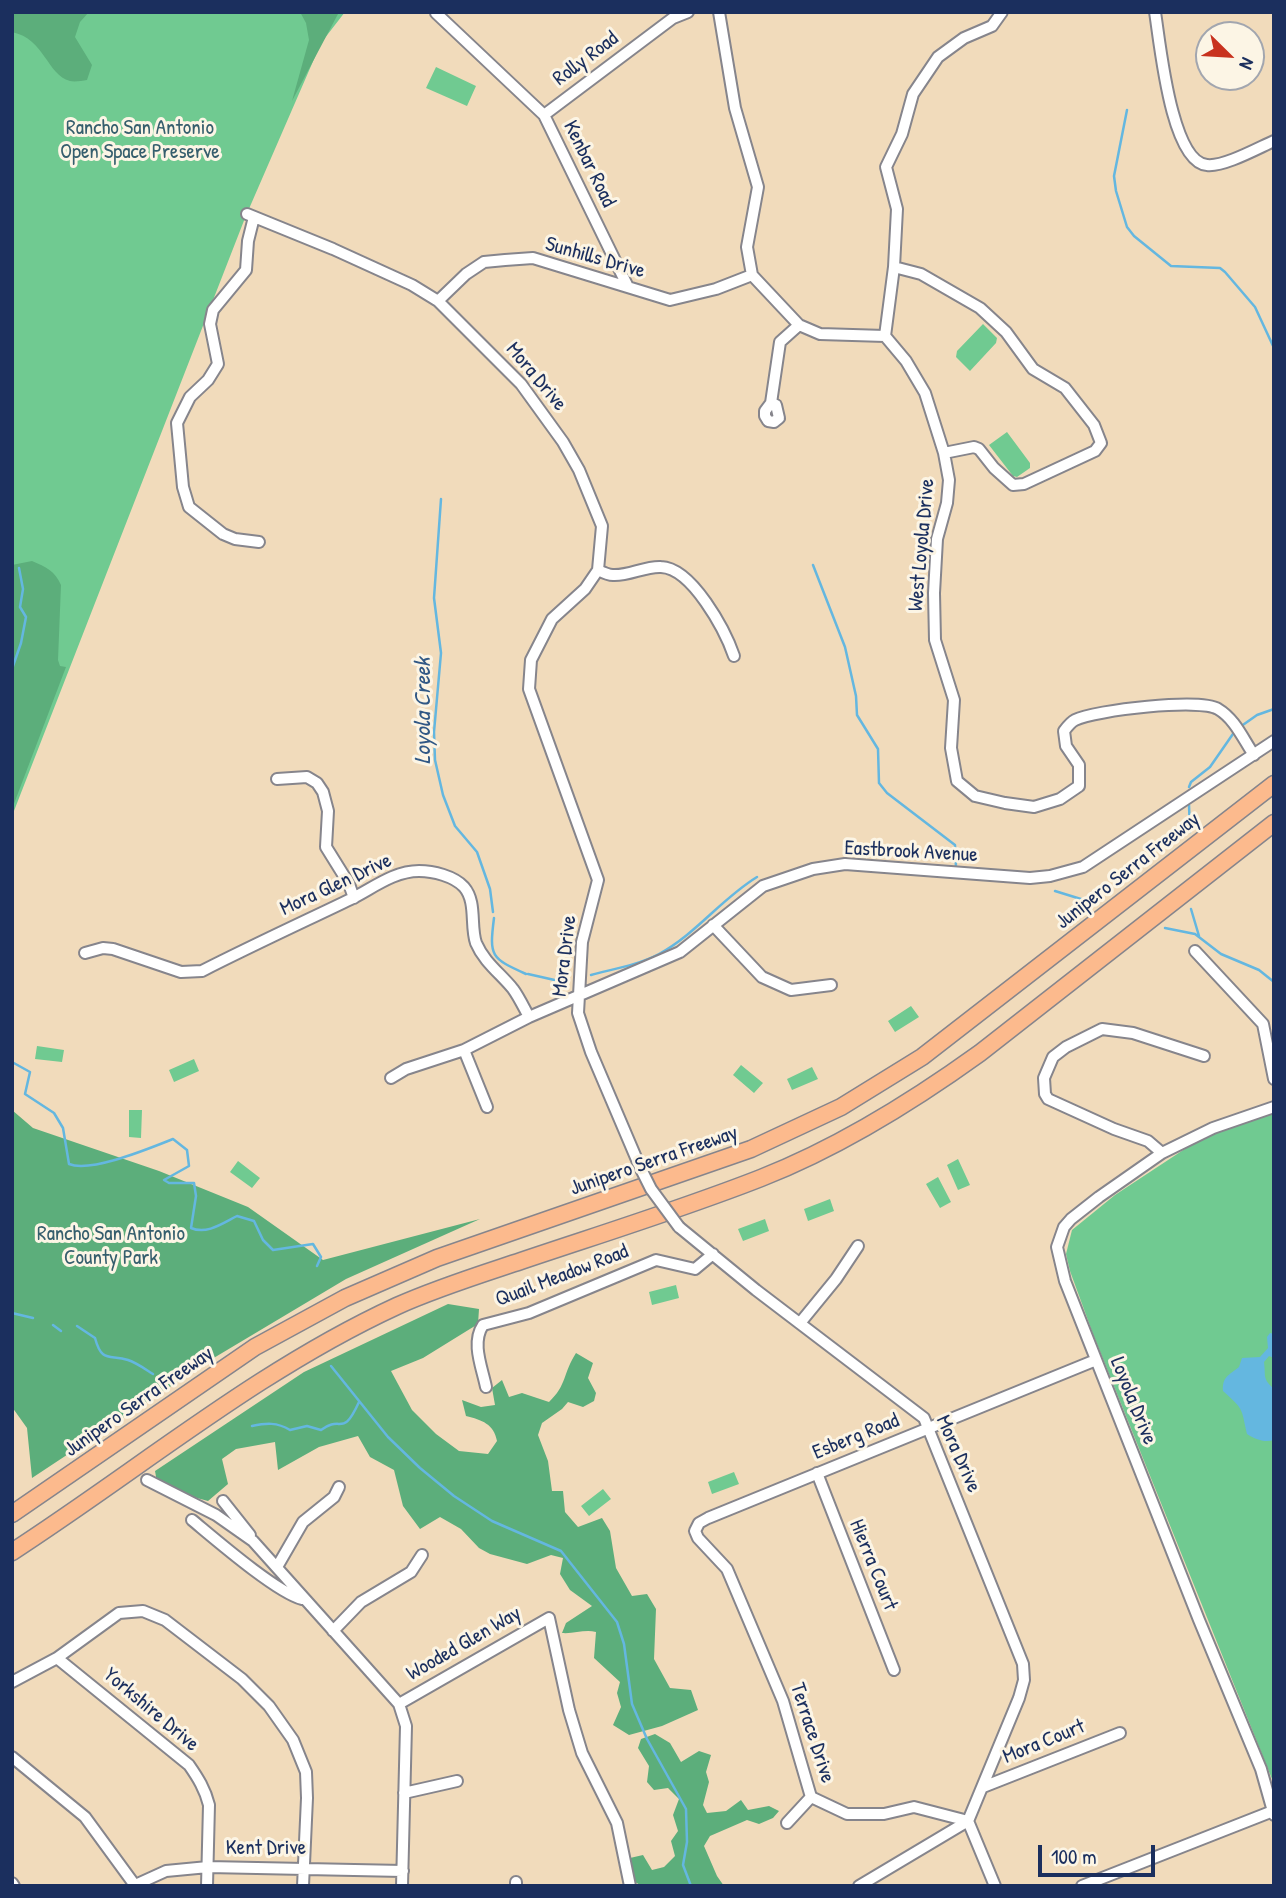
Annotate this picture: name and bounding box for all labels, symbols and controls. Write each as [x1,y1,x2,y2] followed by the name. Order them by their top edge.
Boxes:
[1195,21,1265,91] north arrow
[548,26,624,92] street label: Rolly Road
[1233,54,1261,74] text: N
[60,115,220,165] park label: Rancho San Antonio Open Space Preserve
[557,117,621,211] street label: Kenbar Road
[542,232,648,284] street label: Sunhills Drive
[500,338,572,416] street label: Mora Drive
[904,478,940,612] street label: West Loyola Drive
[410,658,438,764] water label: Loyola Creek
[1051,807,1205,935] street label: Junipero Serra Freeway
[844,836,978,868] street label: Eastbrook Avenue
[276,848,396,922] street label: Mora Glen Drive
[548,914,582,998] street label: Mora Drive
[567,1120,741,1202] street label: Junipero Serra Freeway
[37,1221,185,1271] park label: Rancho San Antonio County Park
[492,1239,632,1313] street label: Quail Meadow Road
[60,1341,218,1463] street label: Junipero Serra Freeway
[1104,1354,1162,1448] street label: Loyola Drive
[809,1408,903,1466] street label: Esberg Road
[930,1412,986,1496] street label: Mora Drive
[843,1516,903,1614] street label: Hierra Court
[402,1601,526,1687] street label: Wooded Glen Way
[98,1663,204,1757] street label: Yorkshire Drive
[784,1680,840,1786] street label: Terrace Drive
[1000,1714,1088,1770] street label: Mora Court
[1041,1832,1158,1876] scale bar
[226,1835,306,1861] street label: Kent Drive
[1051,1842,1097,1871] text: 100 m

